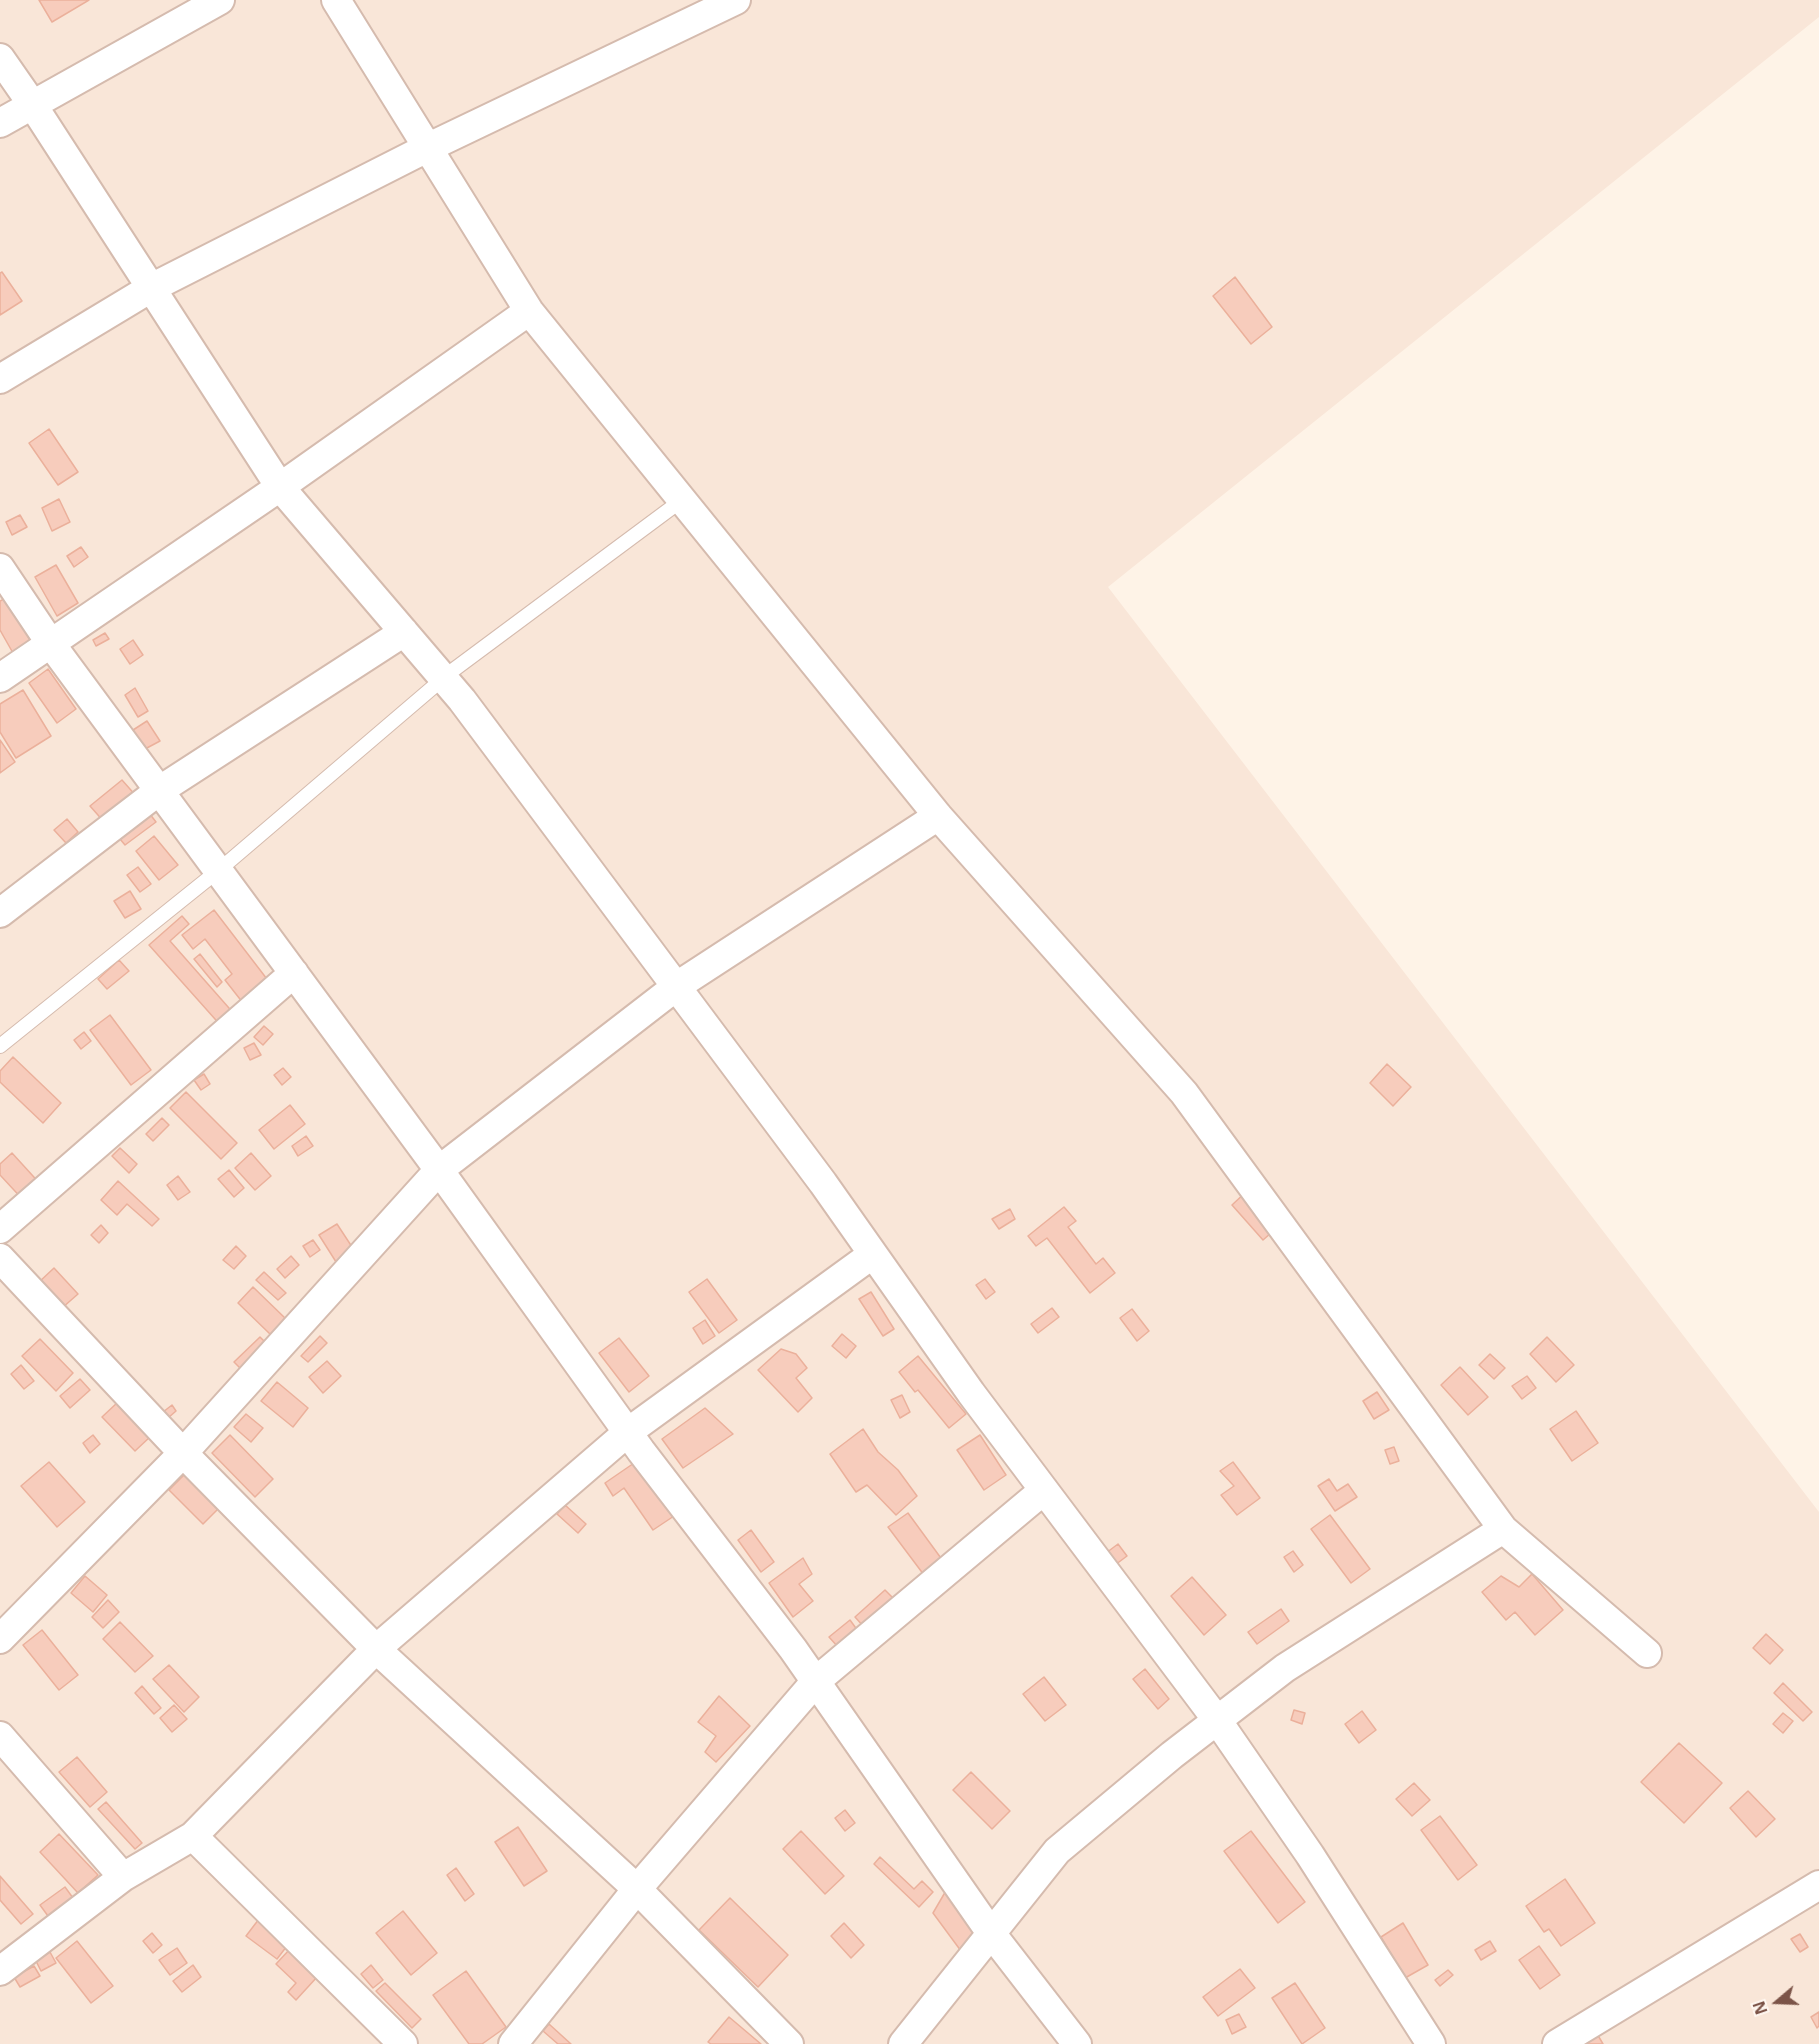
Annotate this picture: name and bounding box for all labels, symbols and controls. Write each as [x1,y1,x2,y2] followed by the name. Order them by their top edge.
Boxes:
[1747,1972,1807,2032] north arrow
[1747,1998,1773,2018] text: N

